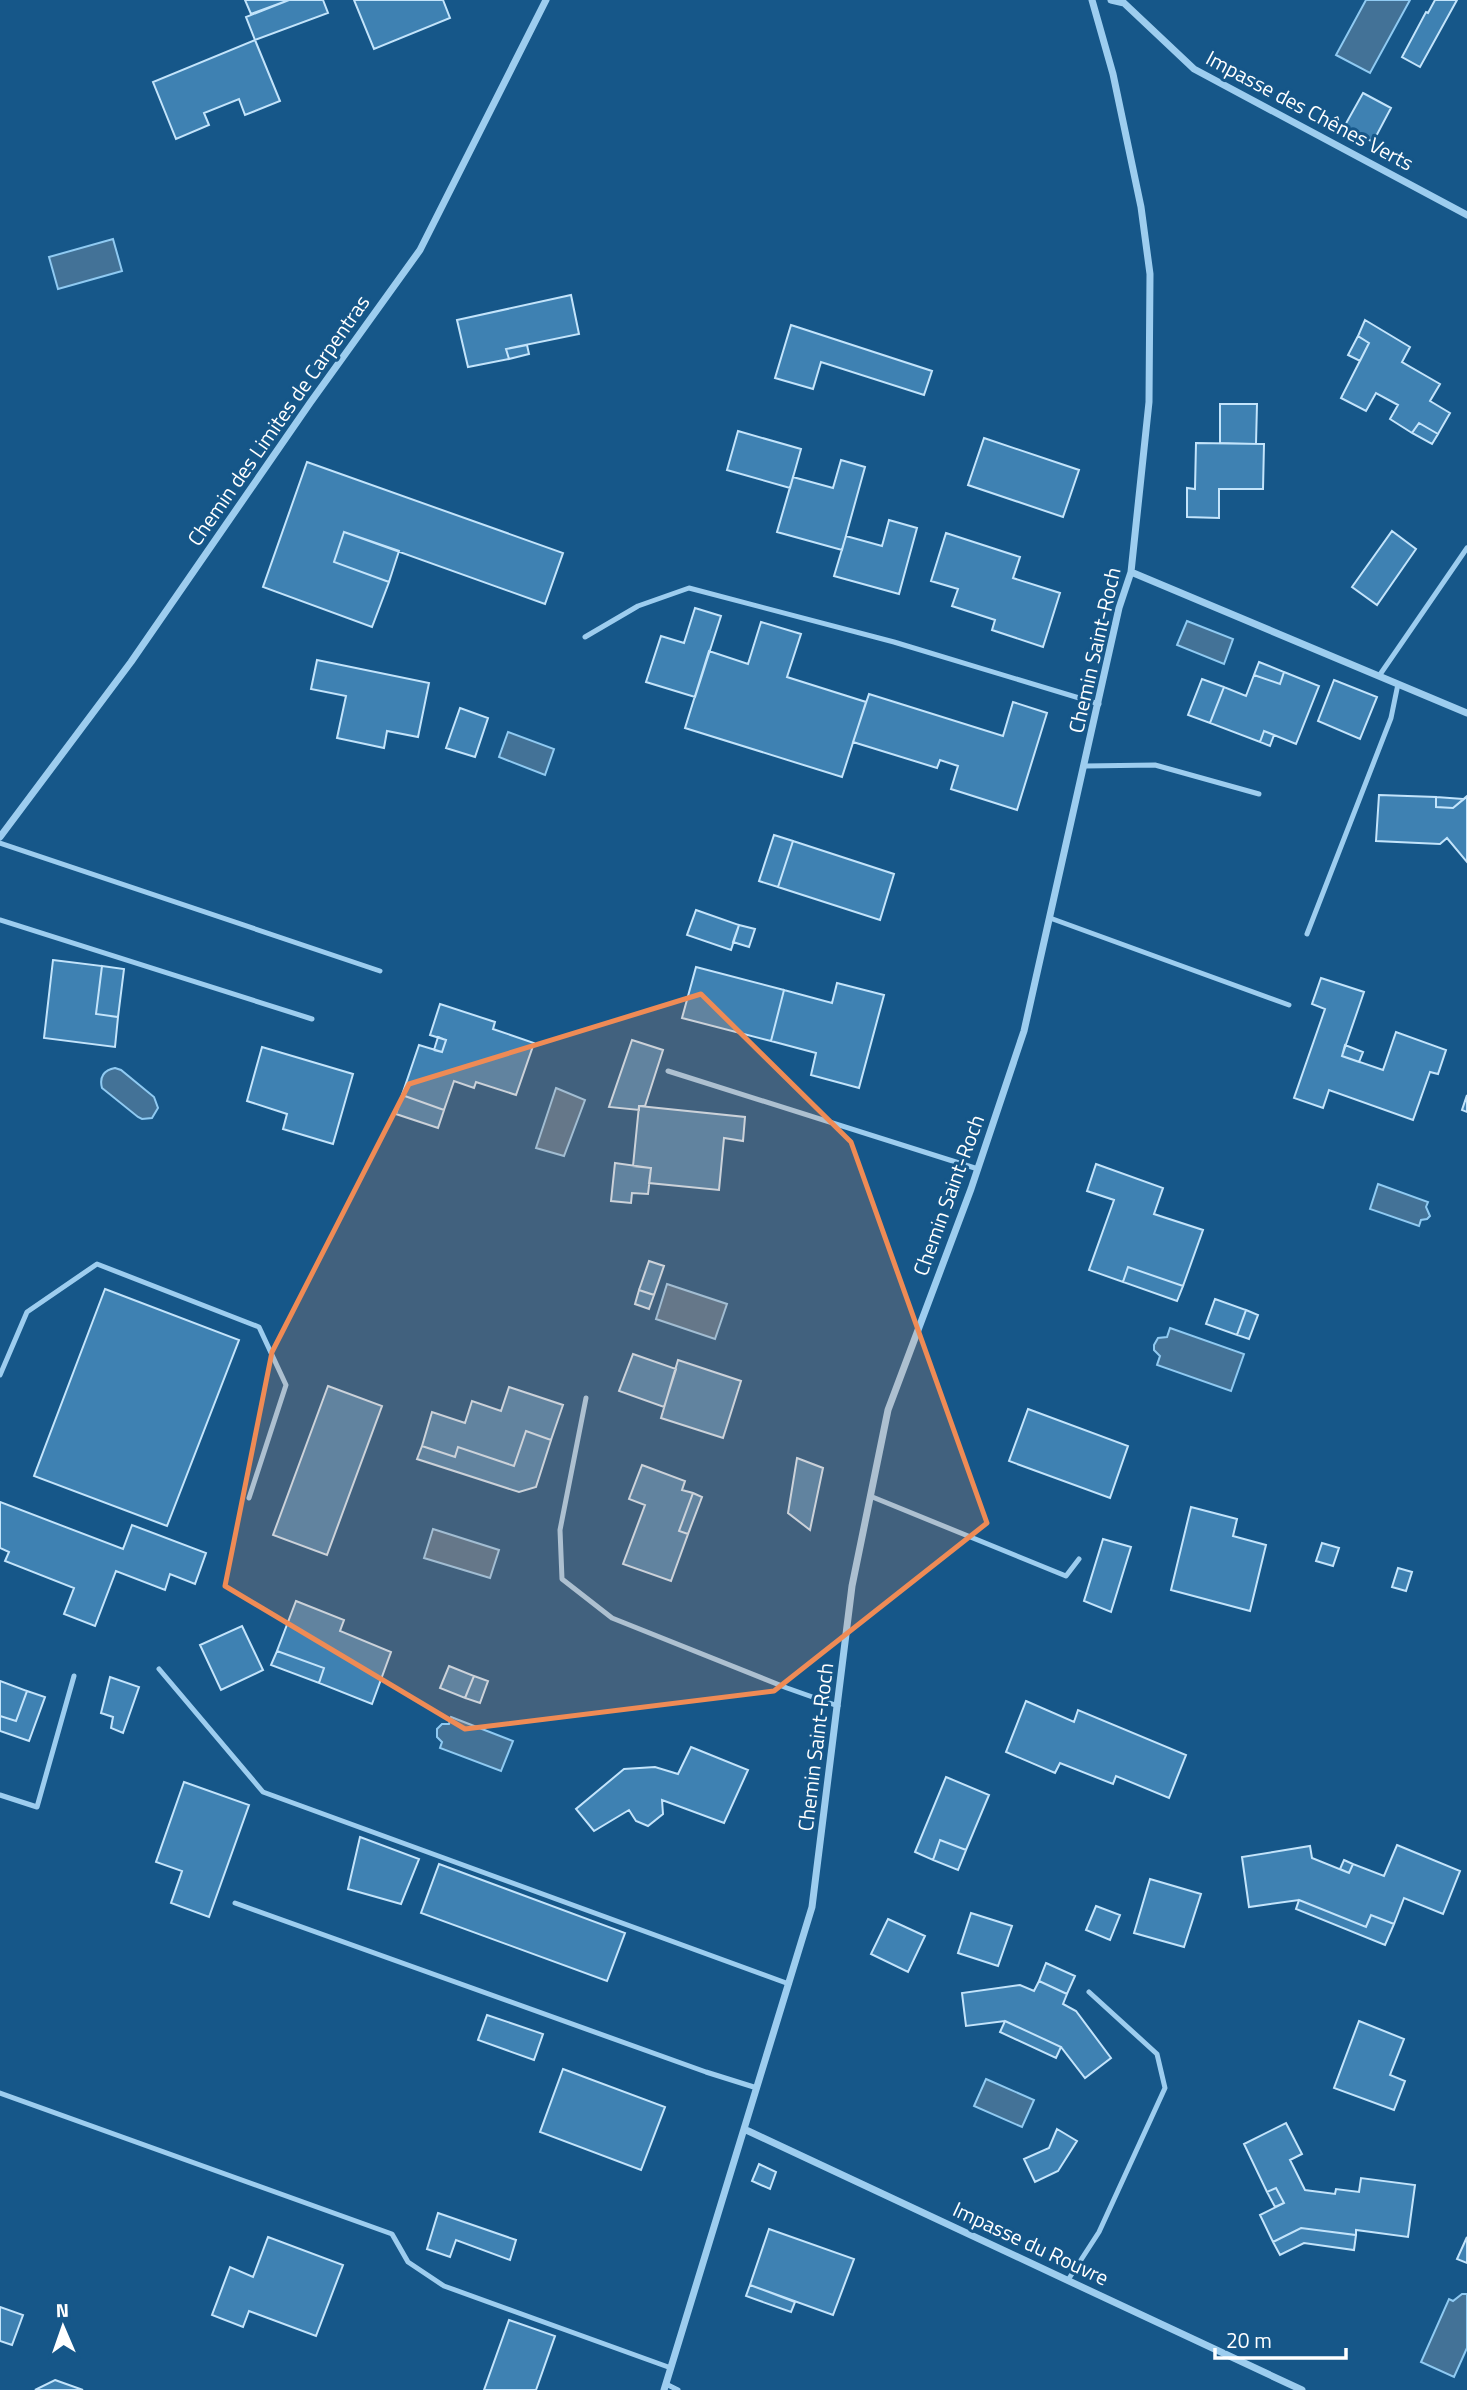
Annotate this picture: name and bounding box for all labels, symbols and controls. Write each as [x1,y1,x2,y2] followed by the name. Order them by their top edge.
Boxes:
[1200,42,1420,178] street label: Impasse des Chênes Verts
[179,288,377,552] street label: Chemin des Limites de Carpentras
[1059,564,1129,736] street label: Chemin Saint-Roch
[904,1110,992,1280] street label: Chemin Saint-Roch
[789,1661,841,1833] street label: Chemin Saint-Roch
[948,2193,1114,2293] street label: Impasse du Rouvre
[28,2292,98,2362] north arrow
[55,2295,69,2324] text: N
[1215,2316,1346,2360] scale bar
[1226,2324,1272,2356] text: 20 m

